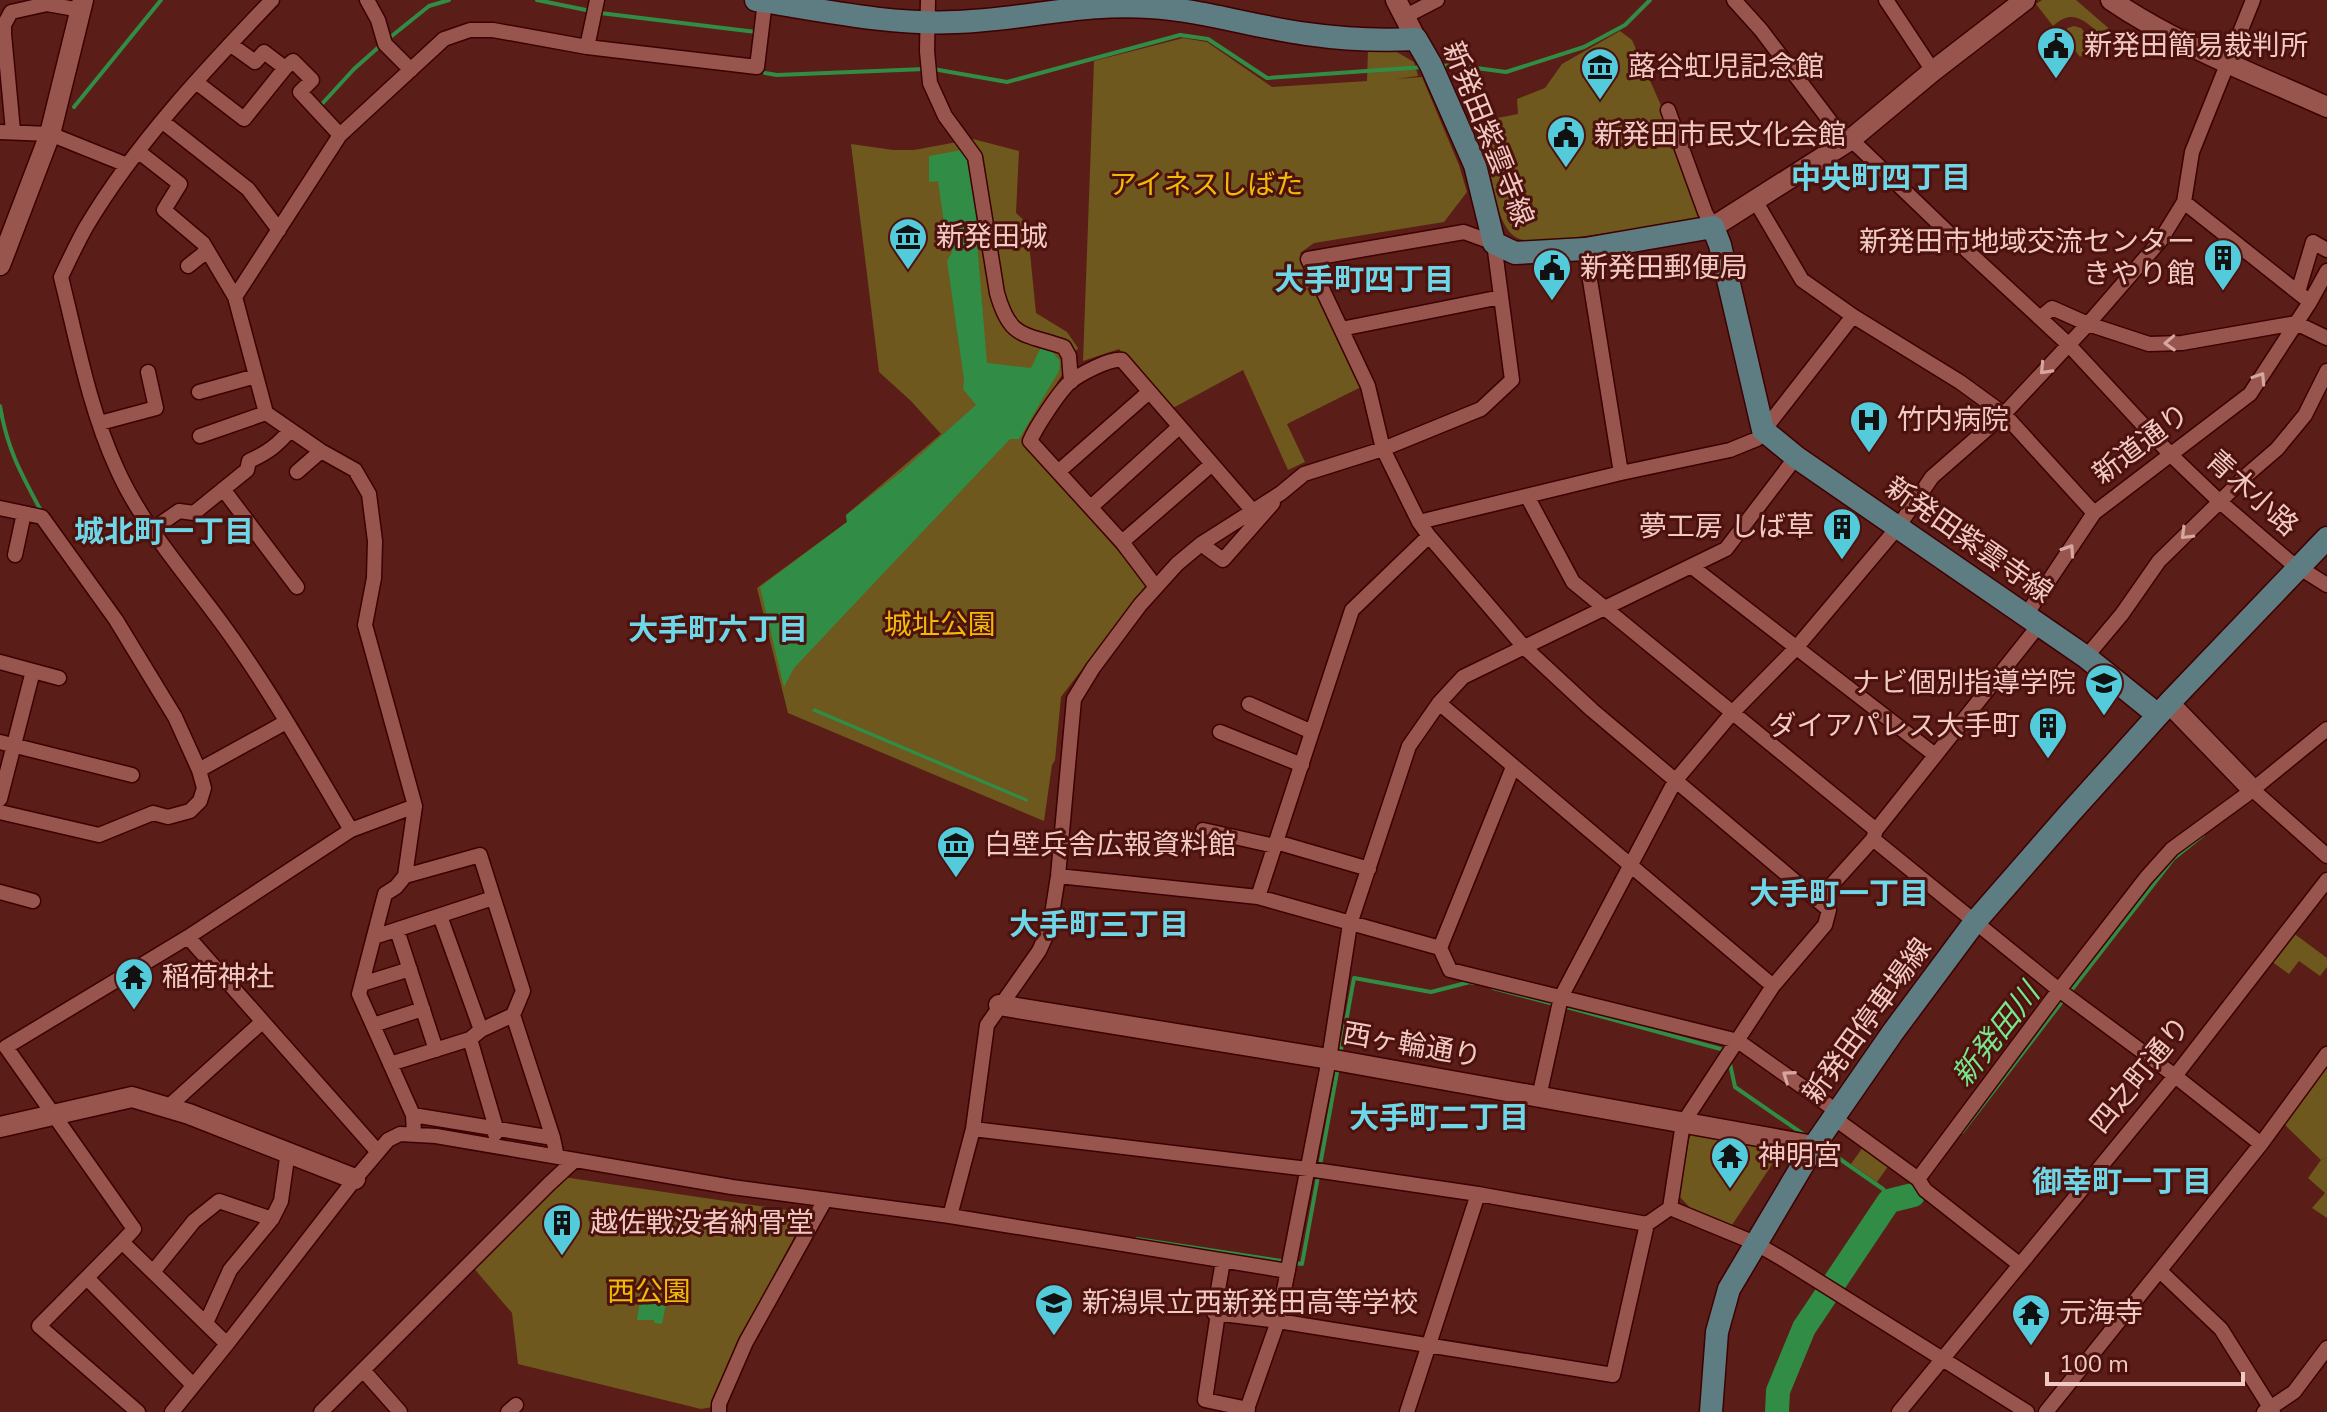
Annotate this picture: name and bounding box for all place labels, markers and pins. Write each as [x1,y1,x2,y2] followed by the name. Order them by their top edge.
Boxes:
[2035,25,2077,80] public building icon: 新発田簡易裁判所
[2084,27,2308,65] place label: 新発田簡易裁判所
[1579,46,1621,101] museum icon: 蕗谷虹児記念館
[1628,48,1824,86] place label: 蕗谷虹児記念館
[1545,114,1587,169] public building icon: 新発田市民文化会館
[1594,116,1846,154] place label: 新発田市民文化会館
[887,216,929,271] museum icon: 新発田城
[936,218,1048,256] place label: 新発田城
[1859,223,2195,293] place label: 新発田市地域交流センター きやり館
[2202,237,2244,292] building icon: 新発田市地域交流センター きやり館
[1531,247,1573,302] public building icon: 新発田郵便局
[1580,249,1748,287] place label: 新発田郵便局
[1848,399,1890,454] hospital icon: 竹内病院
[1897,401,2009,439] place label: 竹内病院
[1821,506,1863,561] building icon: 夢工房 しば草
[1639,508,1814,546] place label: 夢工房 しば草
[2083,662,2125,717] school or university icon: ナビ個別指導学院
[1852,664,2076,702] place label: ナビ個別指導学院
[2027,705,2069,760] building icon: ダイアパレス大手町
[1769,707,2020,745] place label: ダイアパレス大手町
[935,824,977,879] museum icon: 白壁兵舎広報資料館
[984,826,1236,864] place label: 白壁兵舎広報資料館
[113,956,155,1011] temple icon: 稲荷神社
[162,958,274,996] place label: 稲荷神社
[1709,1135,1751,1190] temple icon: 神明宮
[1758,1137,1842,1175] place label: 神明宮
[541,1202,583,1257] building icon: 越佐戦没者納骨堂
[590,1204,814,1242] place label: 越佐戦没者納骨堂
[1033,1282,1075,1337] school or university icon: 新潟県立西新発田高等学校
[1082,1284,1418,1322] place label: 新潟県立西新発田高等学校
[2010,1292,2052,1347] temple icon: 元海寺
[2059,1294,2143,1332] place label: 元海寺

